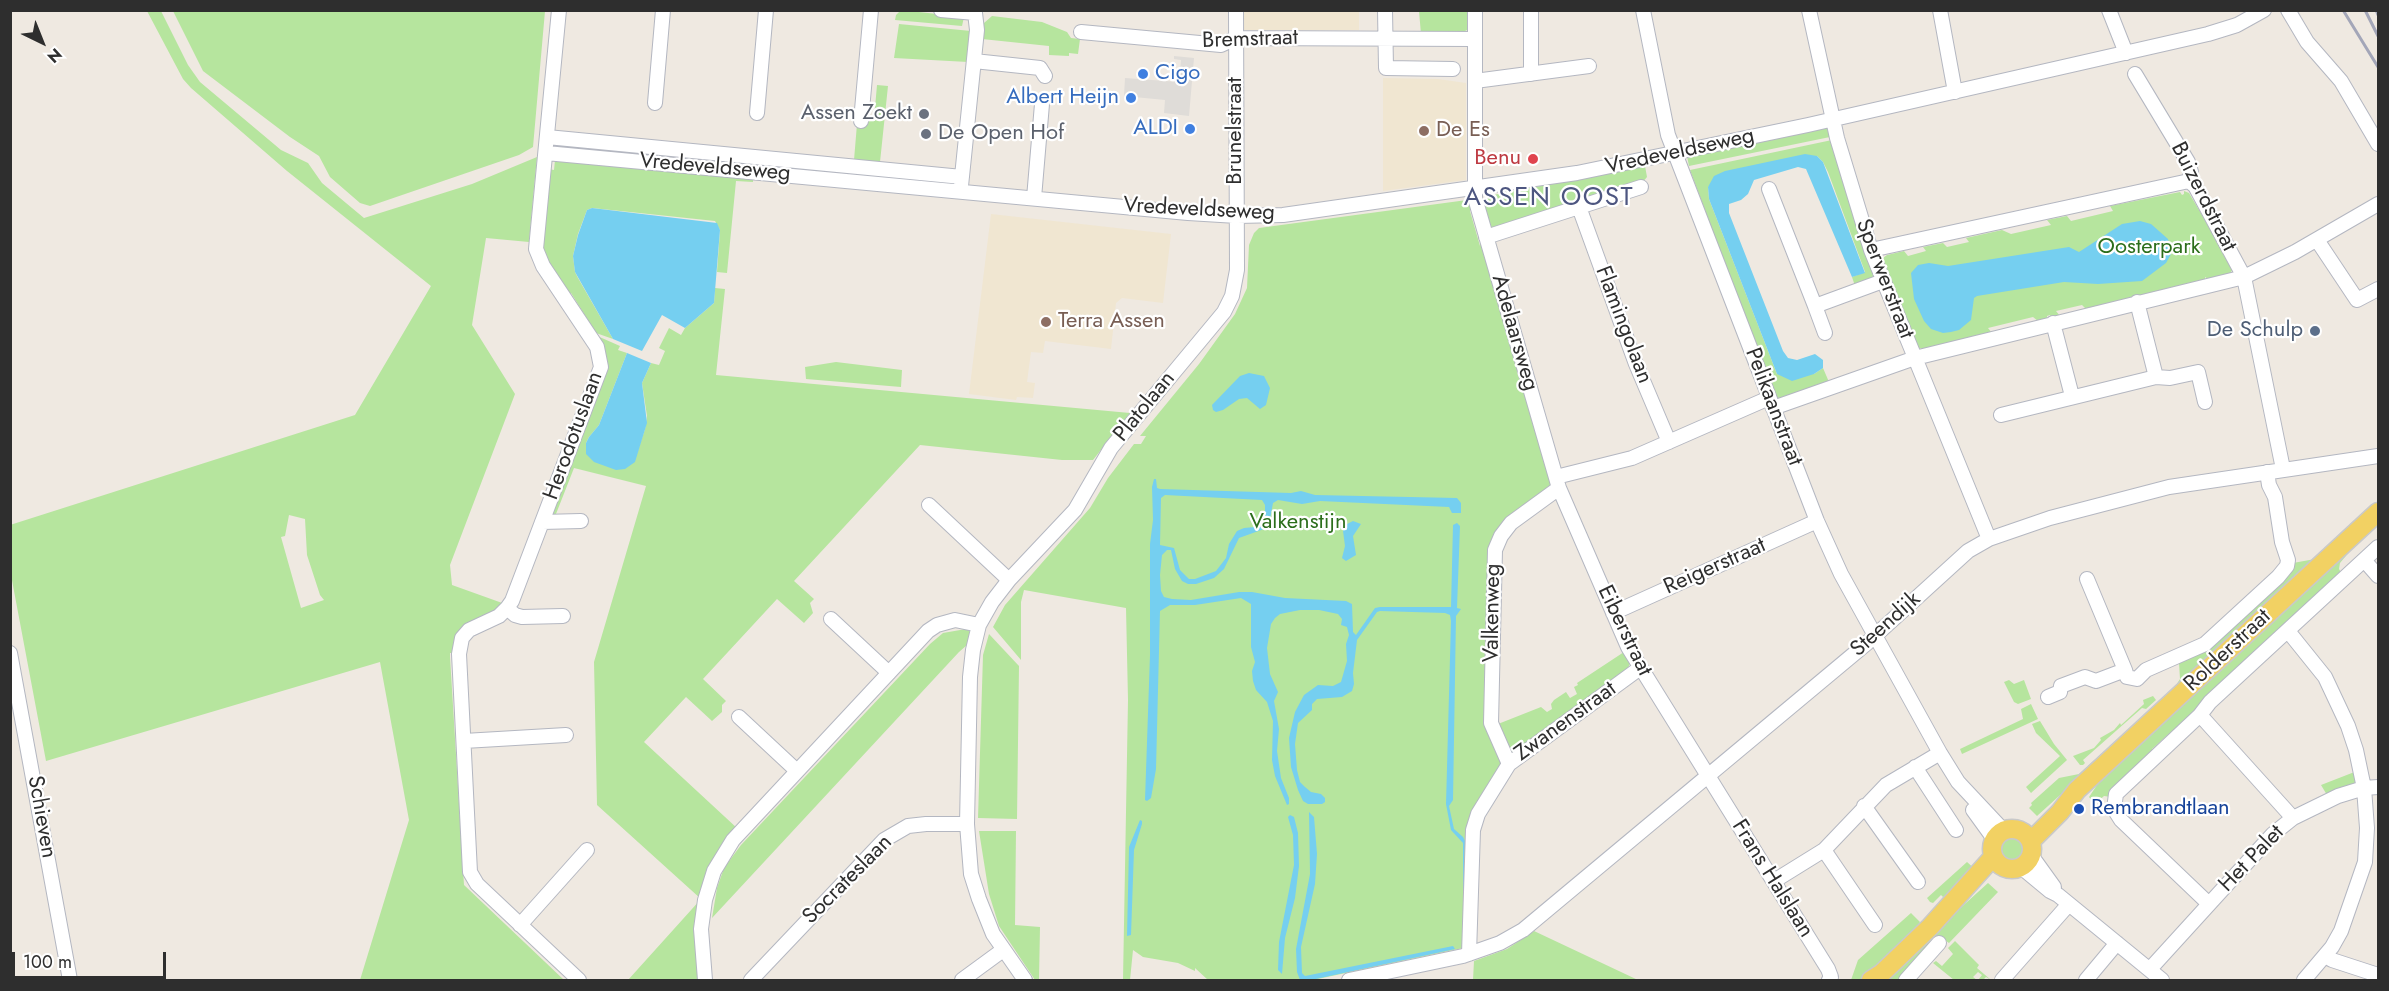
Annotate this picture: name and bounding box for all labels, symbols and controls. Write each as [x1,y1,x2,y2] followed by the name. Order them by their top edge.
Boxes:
[12,12,72,72] north arrow
[1202,25,1298,55] street label: Bremstraat
[42,43,67,68] text: N
[1155,61,1200,87] place label: Cigo
[1136,67,1150,81] marker: Cigo
[1223,77,1249,185] street label: Brunelstraat
[1006,85,1119,111] place label: Albert Heijn
[1124,91,1138,105] marker: Albert Heijn
[801,101,912,127] place label: Assen Zoekt
[917,107,931,121] marker: Assen Zoekt
[1133,116,1178,142] place label: ALDI
[1436,118,1490,144] place label: De Es
[938,121,1064,147] place label: De Open Hof
[1183,122,1197,136] marker: ALDI
[1603,123,1757,181] street label: Vredeveldseweg
[1417,124,1431,138] marker: De Es
[919,127,933,141] marker: De Open Hof
[2164,138,2242,256] street label: Buizerdstraat
[1474,146,1521,172] place label: Benu
[638,148,792,188] street label: Vredeveldseweg
[1526,152,1540,166] marker: Benu
[1464,183,1634,215] district label: ASSEN OOST
[1123,193,1275,227] street label: Vredeveldseweg
[1849,216,1919,342] street label: Sperwerstraat
[2098,235,2200,261] park label: Oosterpark
[1589,263,1657,387] street label: Flamingolaan
[1485,272,1543,394] street label: Adelaarsweg
[1058,309,1165,335] place label: Terra Assen
[1039,315,1053,329] marker: Terra Assen
[2207,318,2303,344] place label: De Schulp
[2308,324,2322,338] marker: De Schulp
[1738,344,1808,470] street label: Pelikaanstraat
[1109,367,1181,447] street label: Platolaan
[539,368,609,504] street label: Herodotuslaan
[1249,510,1347,536] park label: Valkenstijn
[1660,533,1770,601] street label: Reigerstraat
[1479,563,1507,663] street label: Valkenweg
[1591,581,1657,681] street label: Eiberstraat
[1846,587,1926,663] street label: Steendijk
[2179,604,2277,698] street label: Rolderstraat
[1510,676,1622,768] street label: Zwanenstraat
[21,774,61,860] street label: Schieven
[2091,796,2230,822] place label: Rembrandtlaan
[2072,802,2086,816] marker: Rembrandtlaan
[1725,815,1819,943] street label: Frans Halslaan
[2214,820,2290,898] street label: Het Palet
[798,830,898,930] street label: Socrateslaan
[15,940,170,978] scale bar
[23,949,72,975] text: 100 m

